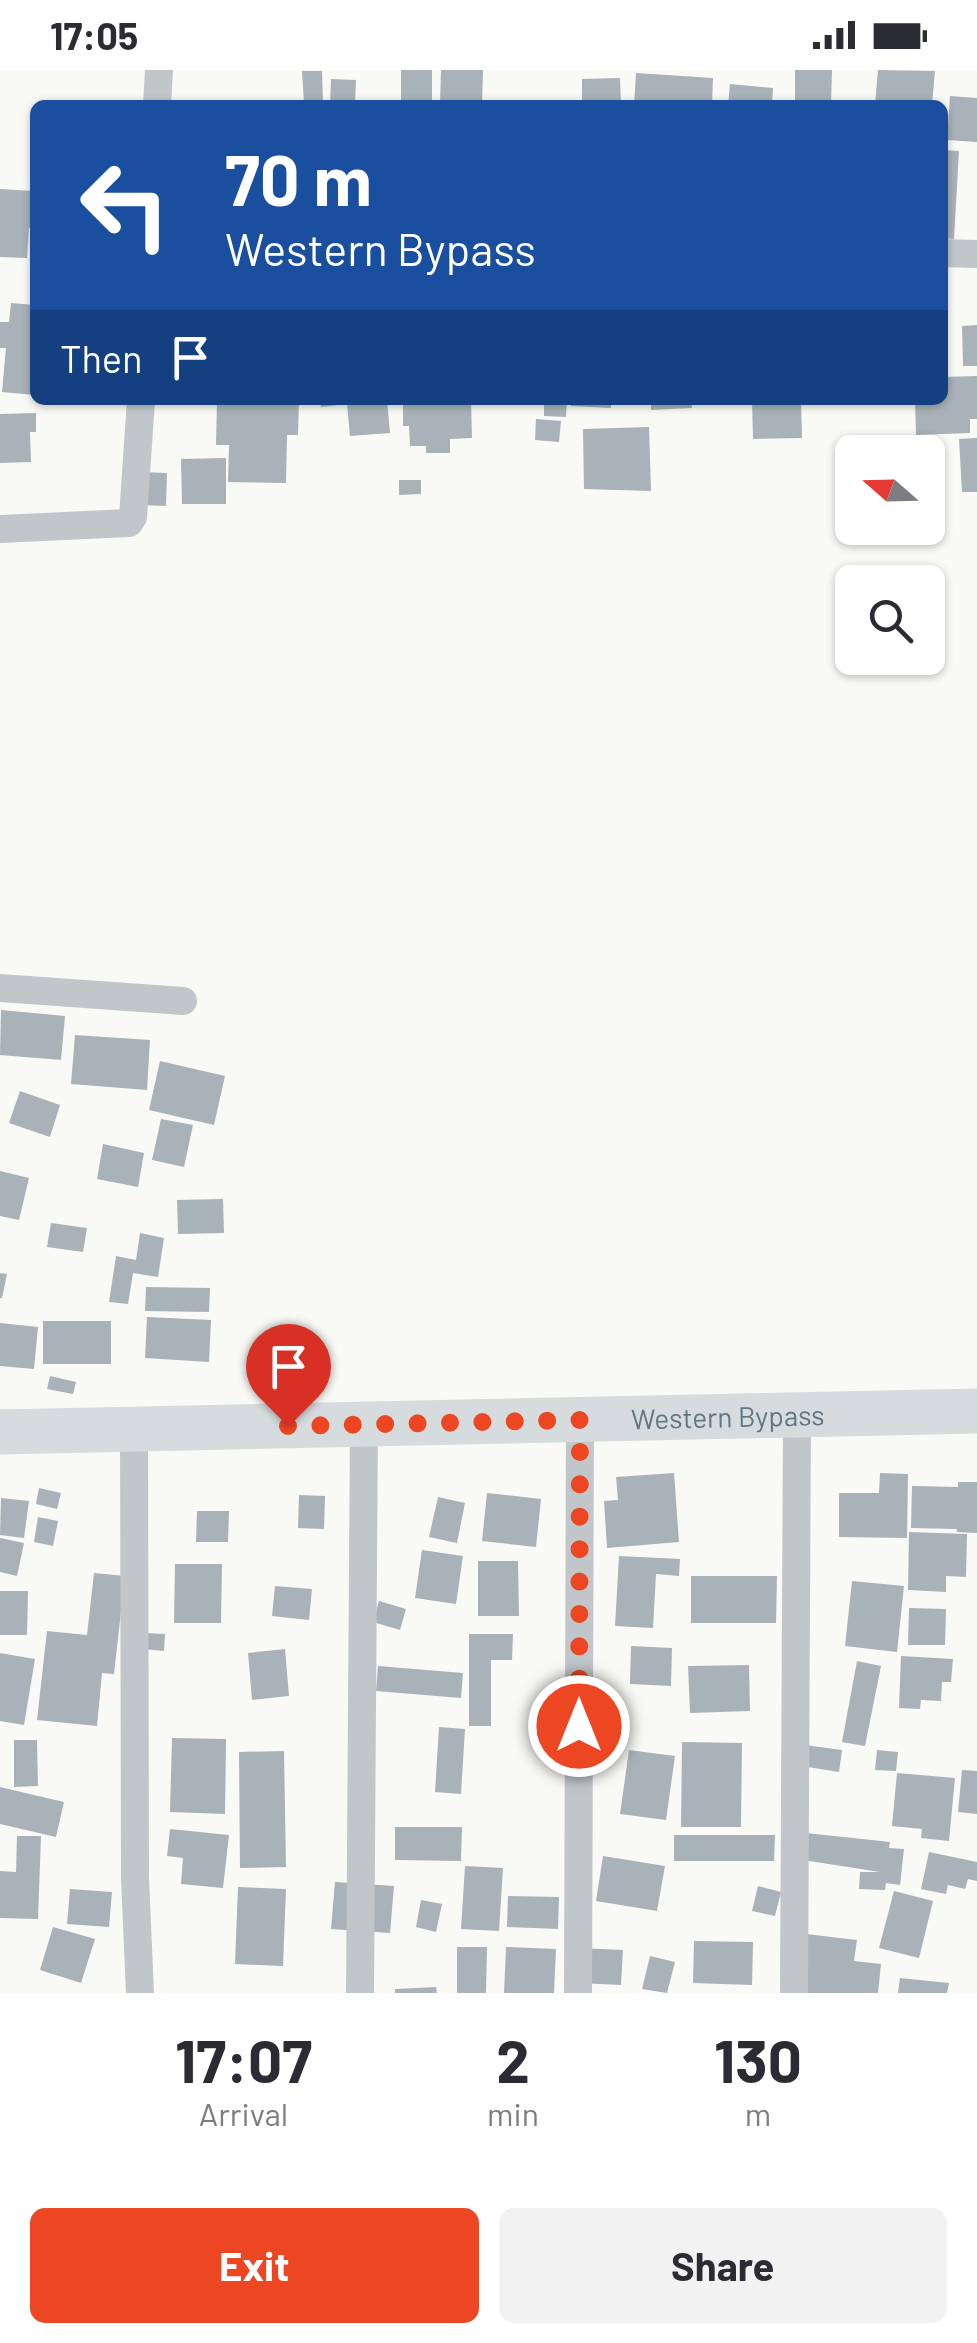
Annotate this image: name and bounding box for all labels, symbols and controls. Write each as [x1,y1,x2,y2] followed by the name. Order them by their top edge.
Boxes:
[50,12,138,58] text: 17:05
[225,136,372,220] text: 70 m
[60,140,190,270] icon: left
[225,221,536,275] text: Western Bypass
[163,330,218,385] icon: arrive
[60,335,143,381] text: Then
[835,435,945,545] north arrow
[835,435,945,675] map controls
[835,565,945,675] button: search
[246,1324,331,1427] pin
[261,1339,316,1394] icon: arrive
[631,1397,825,1435] street label: Western Bypass
[527,1674,631,1778] position arrow
[175,2023,312,2095] text: 17:07
[496,2023,530,2095] text: 2
[714,2023,802,2095] text: 130
[199,2094,288,2132] text: Arrival
[487,2094,539,2132] text: min
[745,2094,771,2132] text: m
[30,2208,479,2323] button: Exit
[499,2208,947,2323] button: Share

